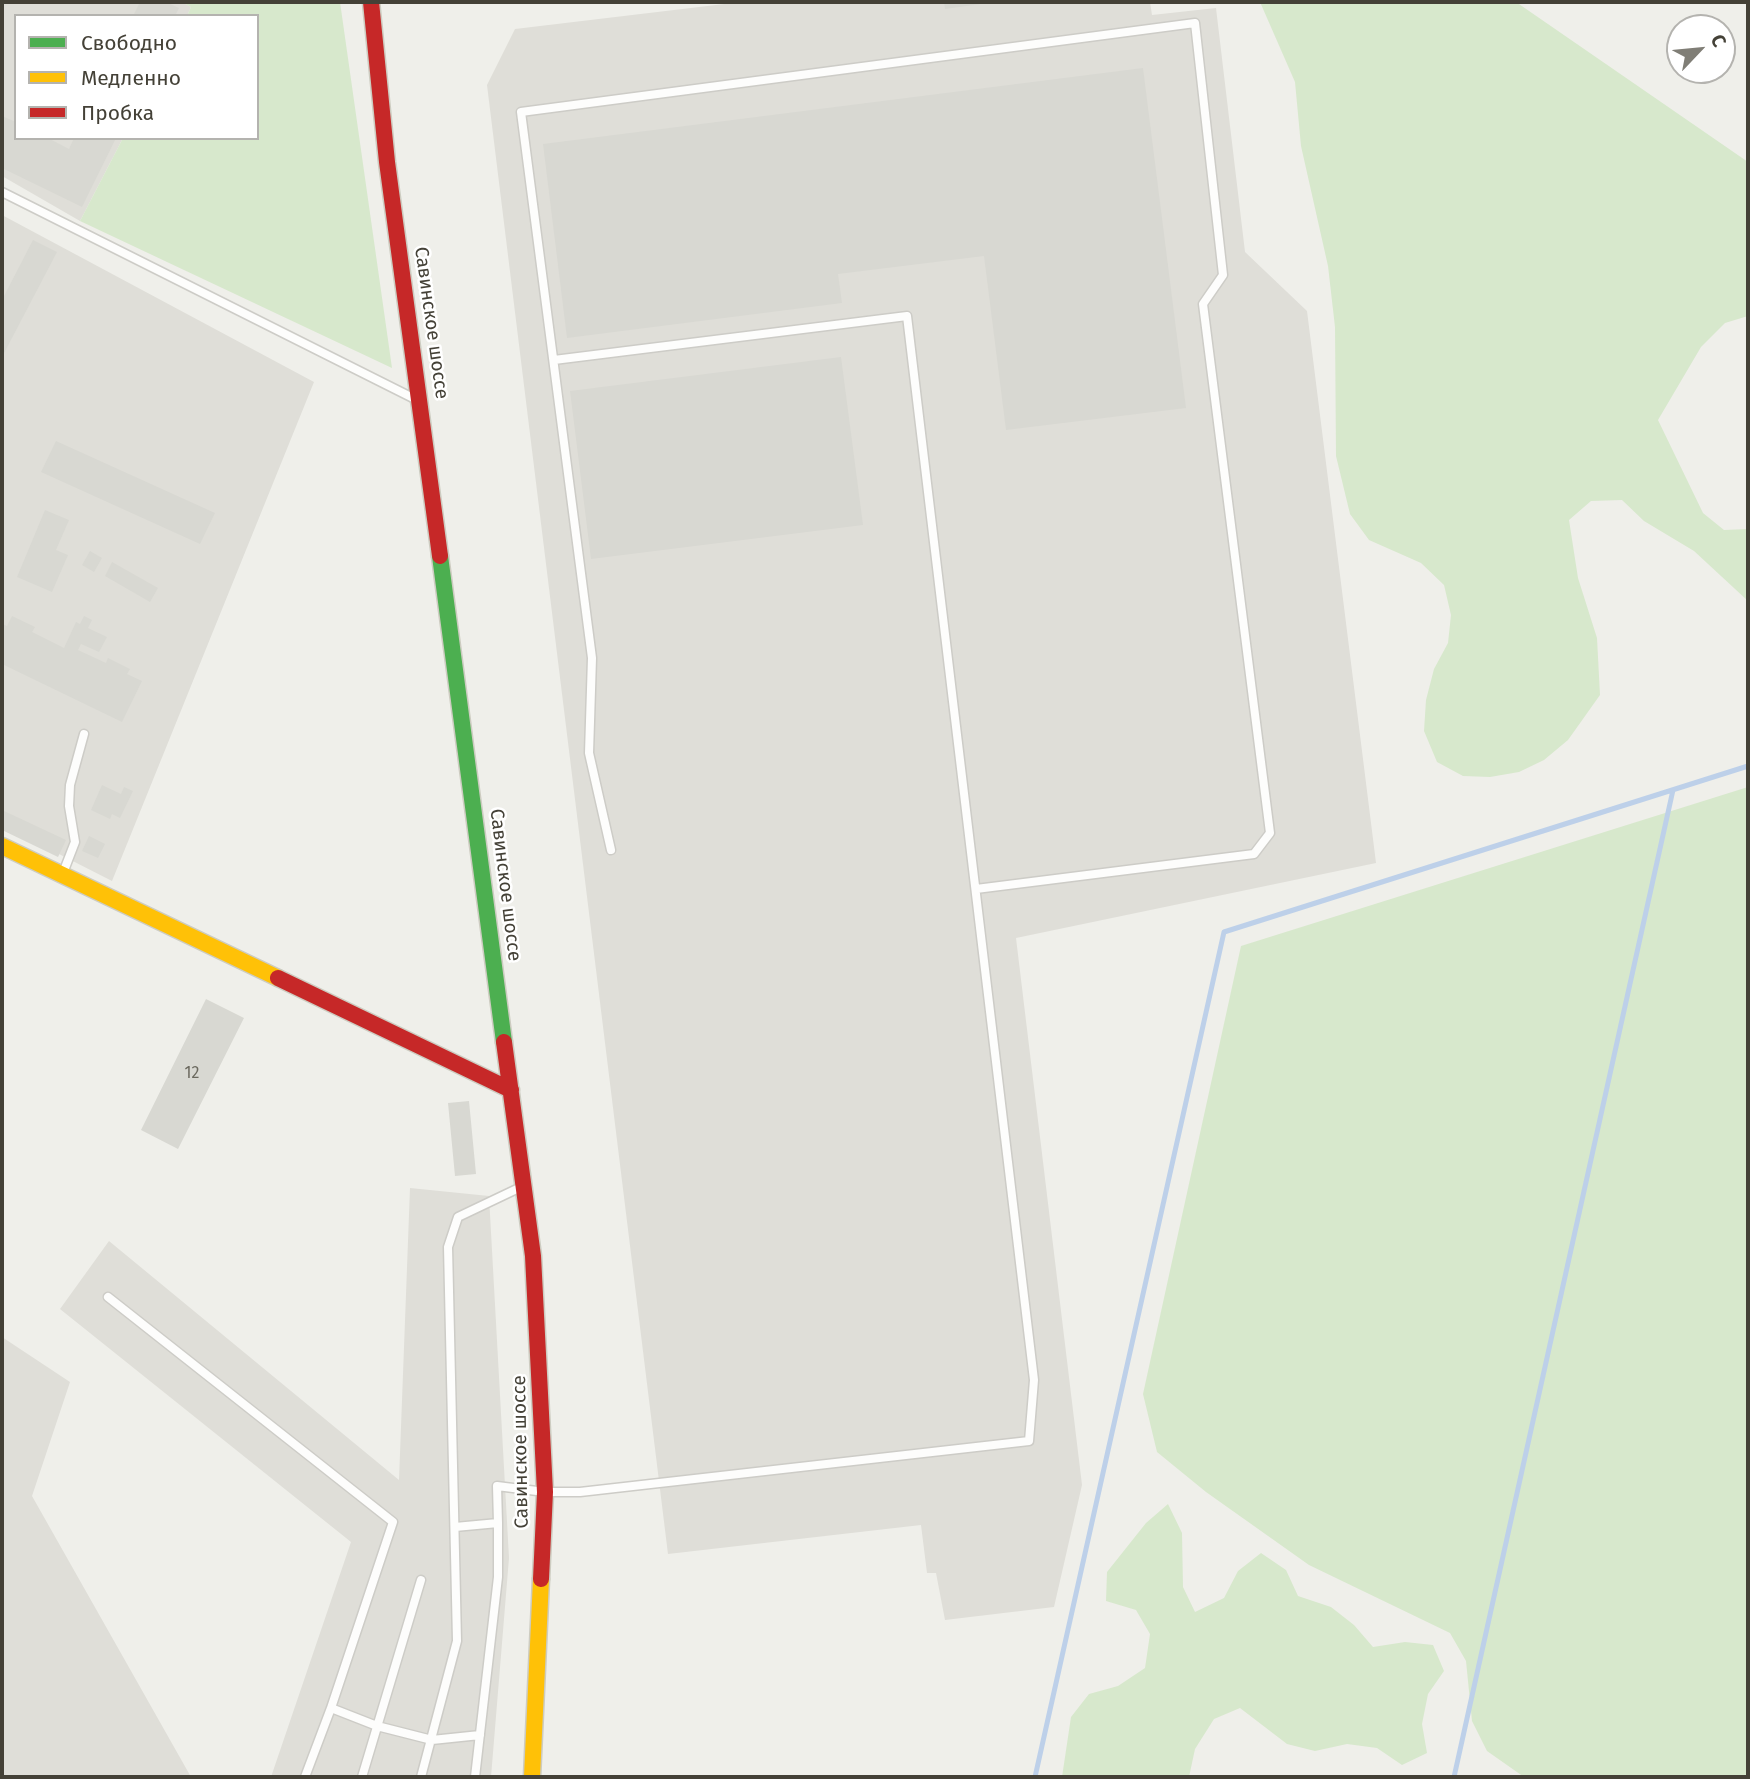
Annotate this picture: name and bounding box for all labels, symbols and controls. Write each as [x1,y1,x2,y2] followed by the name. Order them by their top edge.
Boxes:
[14,14,259,140] legend
[1666,14,1736,84] north arrow
[81,30,177,56] text: Свободно
[1706,30,1731,50] text: С
[81,65,181,91] text: Медленно
[81,100,154,126] text: Пробка
[409,245,453,401] street label: Савинское шоссе
[484,807,526,963] street label: Савинское шоссе
[185,1064,199,1084] house number: 12
[508,1375,534,1529] street label: Савинское шоссе

